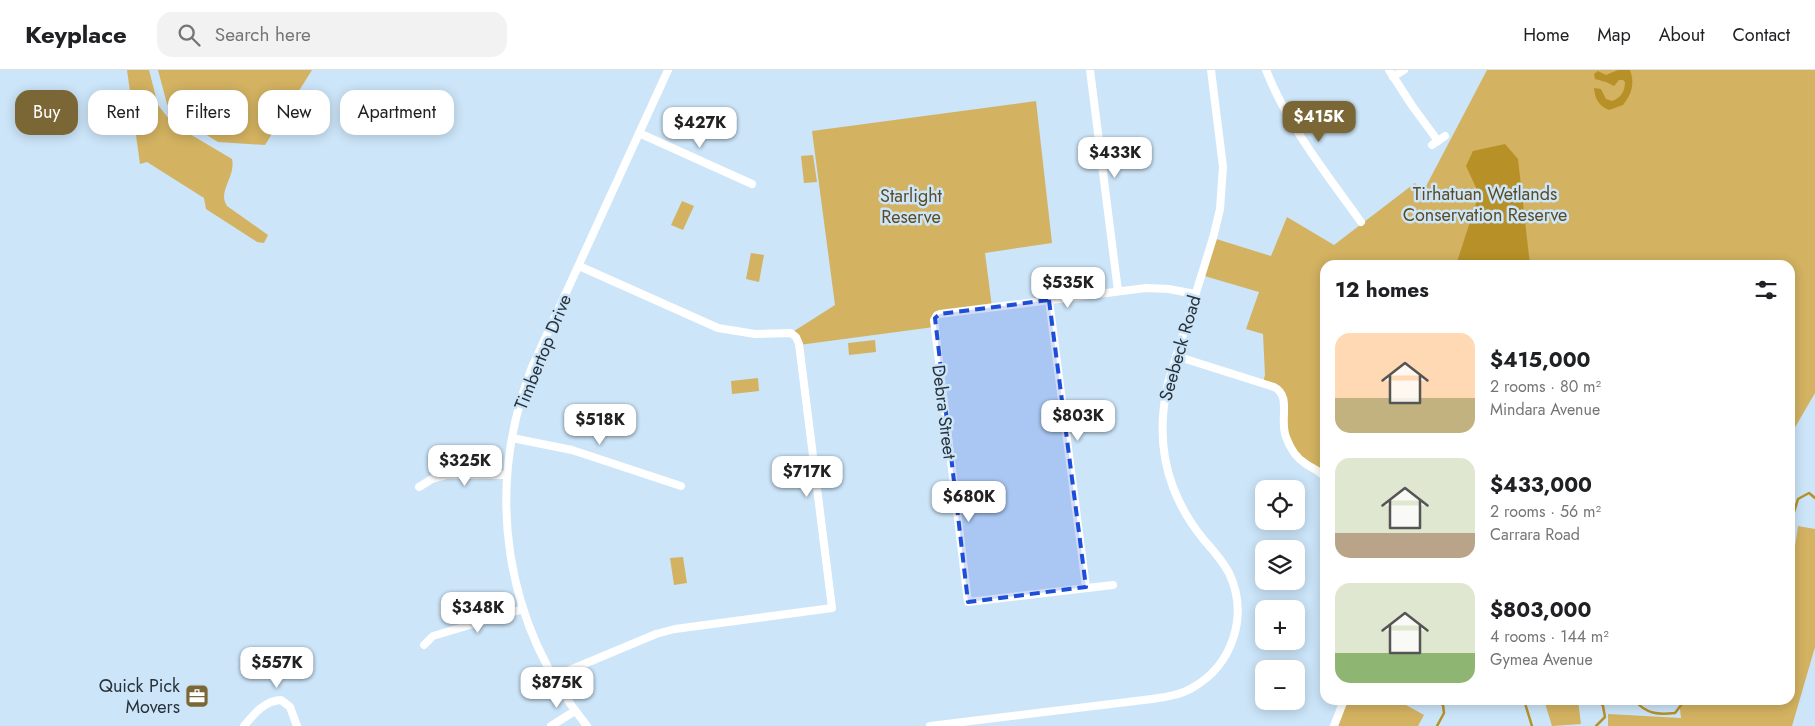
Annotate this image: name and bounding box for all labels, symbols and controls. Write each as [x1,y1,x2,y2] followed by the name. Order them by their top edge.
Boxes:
[157,12,507,57] search box
[25,17,127,52] text: Keyplace
[175,21,203,49] icon: search
[215,21,311,48] text: Search here
[1523,22,1569,48] text: Home
[1597,22,1631,48] text: Map
[1659,22,1704,48] text: About
[1732,22,1790,48] text: Contact
[15,90,78,135] chip: Buy
[88,90,158,135] chip: Rent
[168,90,248,135] chip: Filters
[258,90,330,135] chip: New
[340,90,454,135] chip: Apartment
[1284,100,1354,143] pin: $415K
[1294,105,1344,128] text: $415K
[665,106,735,149] pin: $427K
[674,111,726,134] text: $427K
[1080,136,1150,179] pin: $433K
[1089,141,1141,164] text: $433K
[1403,181,1567,228] park label: Tirhatuan Wetlands Conservation Reserve
[880,183,943,230] park label: Starlight Reserve
[1033,266,1103,309] pin: $535K
[1042,271,1094,294] text: $535K
[1335,275,1429,305] text: 12 homes
[1752,276,1780,304] icon: filters
[508,290,578,414] street label: Timbertop Drive
[1153,292,1207,404] street label: Seebeck Road
[1490,345,1590,375] text: $415,000
[1375,353,1435,413] icon: home
[925,363,963,461] street label: Debra Street
[1490,375,1601,398] text: 2 rooms · 80 m²
[1490,398,1600,421] text: Mindara Avenue
[1043,400,1113,442] pin: $803K
[565,404,635,446] pin: $518K
[1052,404,1104,427] text: $803K
[575,408,625,431] text: $518K
[430,444,500,487] pin: $325K
[439,449,491,472] text: $325K
[772,456,842,498] pin: $717K
[783,460,831,483] text: $717K
[1490,470,1592,500] text: $433,000
[1375,478,1435,538] icon: home
[934,480,1004,523] pin: $680K
[1255,480,1305,710] map controls
[1255,480,1305,530] button: locate
[943,485,995,508] text: $680K
[1490,500,1601,523] text: 2 rooms · 56 m²
[1490,523,1580,546] text: Carrara Road
[1255,540,1305,590] button: layers
[443,592,513,634] pin: $348K
[1490,595,1591,625] text: $803,000
[452,596,504,619] text: $348K
[1255,600,1305,650] button: +
[1375,603,1435,663] icon: home
[1490,625,1609,648] text: 4 rooms · 144 m²
[242,646,312,689] pin: $557K
[1490,648,1593,671] text: Gymea Avenue
[251,651,303,674] text: $557K
[1255,660,1305,710] button: −
[522,666,592,709] pin: $875K
[532,671,582,694] text: $875K
[99,673,180,720] place label: Quick Pick Movers
[184,683,210,709] office icon: Quick Pick Movers

